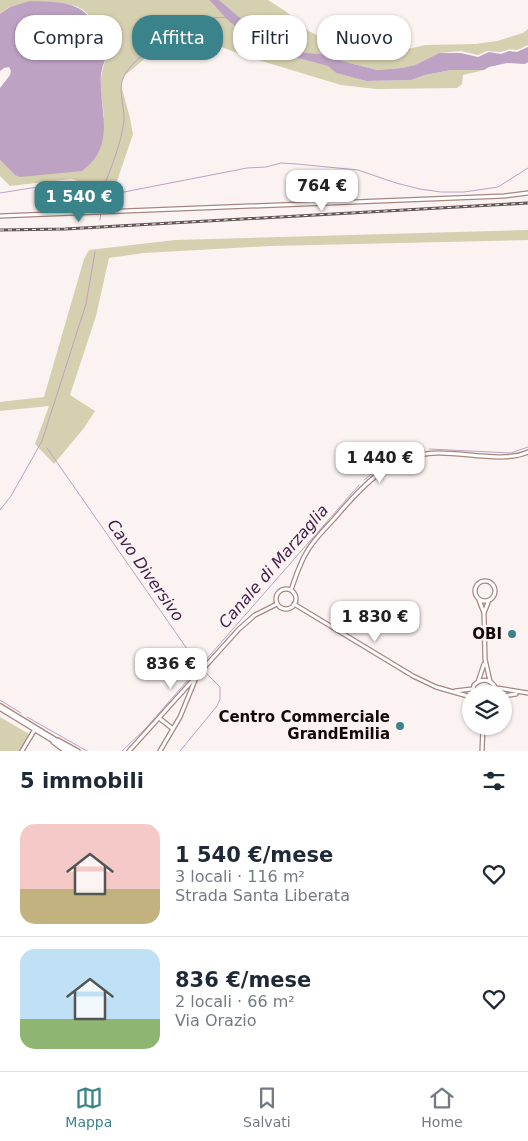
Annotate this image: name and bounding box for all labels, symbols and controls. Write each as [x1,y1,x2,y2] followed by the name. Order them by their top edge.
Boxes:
[15,15,122,60] chip: Compra
[132,15,223,60] chip: Affitta
[233,15,307,60] chip: Filtri
[317,15,411,60] chip: Nuovo
[287,170,357,212] pin: 764 €
[297,176,347,195] text: 764 €
[33,180,125,223] pin: 1 540 €
[46,187,112,206] text: 1 540 €
[334,442,426,484] pin: 1 440 €
[347,448,413,467] text: 1 440 €
[215,501,332,632] water label: Canale di Marzaglia
[103,516,188,625] water label: Cavo Diversivo
[329,600,421,643] pin: 1 830 €
[342,607,408,626] text: 1 830 €
[472,625,502,643] place label: OBI
[506,628,518,640] marker: OBI
[136,648,206,690] pin: 836 €
[146,654,196,673] text: 836 €
[462,685,512,735] map controls
[462,685,512,735] button: layers
[218,708,390,743] place label: Centro Commerciale GrandEmilia
[394,720,406,732] marker: Centro Commerciale GrandEmilia
[480,767,508,795] icon: filters
[20,769,144,793] text: 5 immobili
[175,843,333,867] text: 1 540 €/mese
[60,844,120,904] icon: home
[480,860,508,888] icon: heart
[175,867,305,886] text: 3 locali · 116 m²
[175,886,350,905] text: Strada Santa Liberata
[175,968,311,992] text: 836 €/mese
[60,969,120,1029] icon: home
[480,985,508,1013] icon: heart
[175,992,295,1011] text: 2 locali · 66 m²
[175,1011,257,1030] text: Via Orazio
[65,1084,112,1130] tab: Mappa
[243,1084,291,1130] tab: Salvati
[421,1084,463,1130] tab: Home

